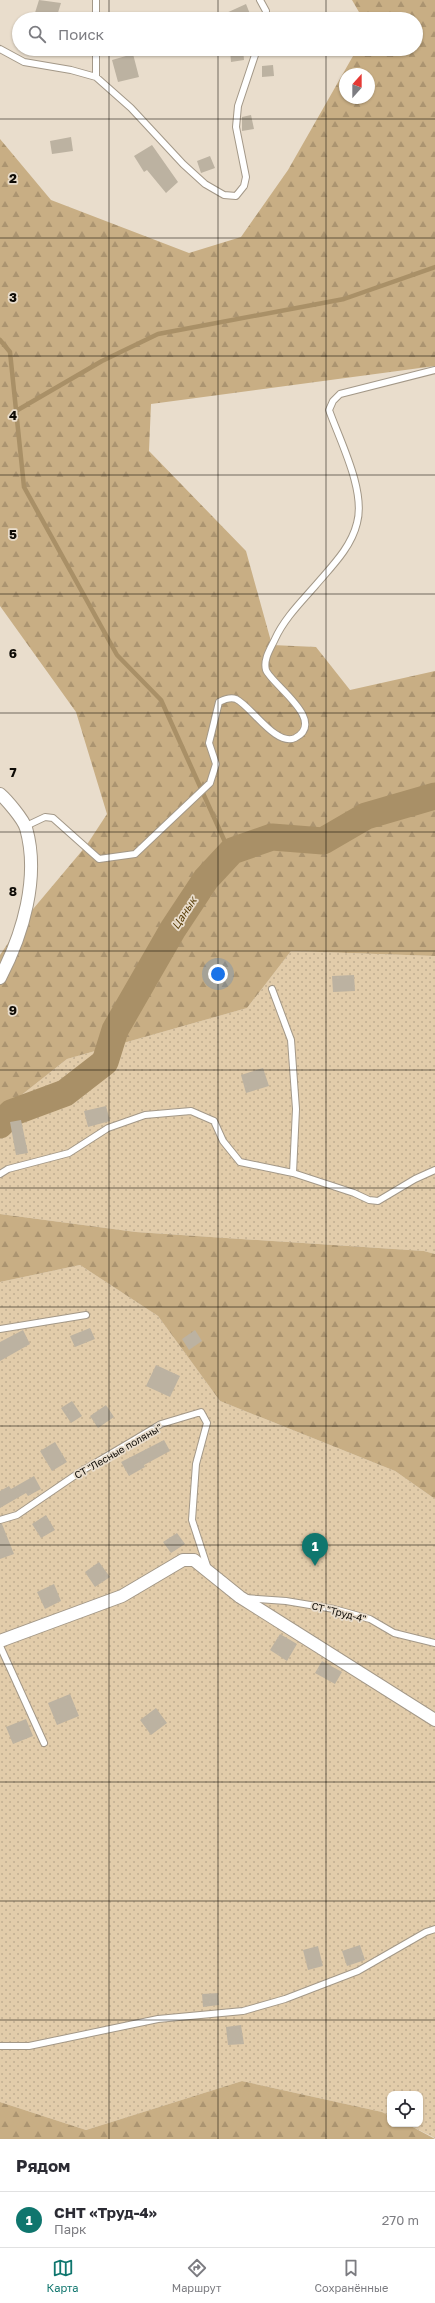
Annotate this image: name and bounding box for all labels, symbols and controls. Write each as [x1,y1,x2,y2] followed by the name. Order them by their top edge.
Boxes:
[12,12,423,56] search box
[26,23,48,45] icon: search
[58,25,104,43] text: Поиск
[339,68,375,104] north arrow
[9,170,17,186] text: 2
[9,289,17,305] text: 3
[9,407,17,423] text: 4
[9,526,17,542] text: 5
[9,645,17,661] text: 6
[9,764,17,780] text: 7
[9,883,17,899] text: 8
[168,893,200,931] water label: Цанык
[208,964,228,984] your location
[9,1002,17,1018] text: 9
[72,1421,164,1481] street label: СТ "Лесные поляны"
[302,1533,328,1566] pin: 1
[310,1599,368,1625] street label: СТ "Труд-4"
[387,2091,423,2127] map controls
[387,2091,423,2127] button: locate
[16,2155,70,2176] text: Рядом
[54,2203,157,2221] text: СНТ «Труд-4»
[26,2212,32,2228] text: 1
[382,2212,419,2228] text: 270 m
[54,2221,87,2237] text: Парк
[47,2257,78,2294] tab: Карта
[172,2257,221,2294] tab: Маршрут
[315,2257,388,2294] tab: Сохранённые

